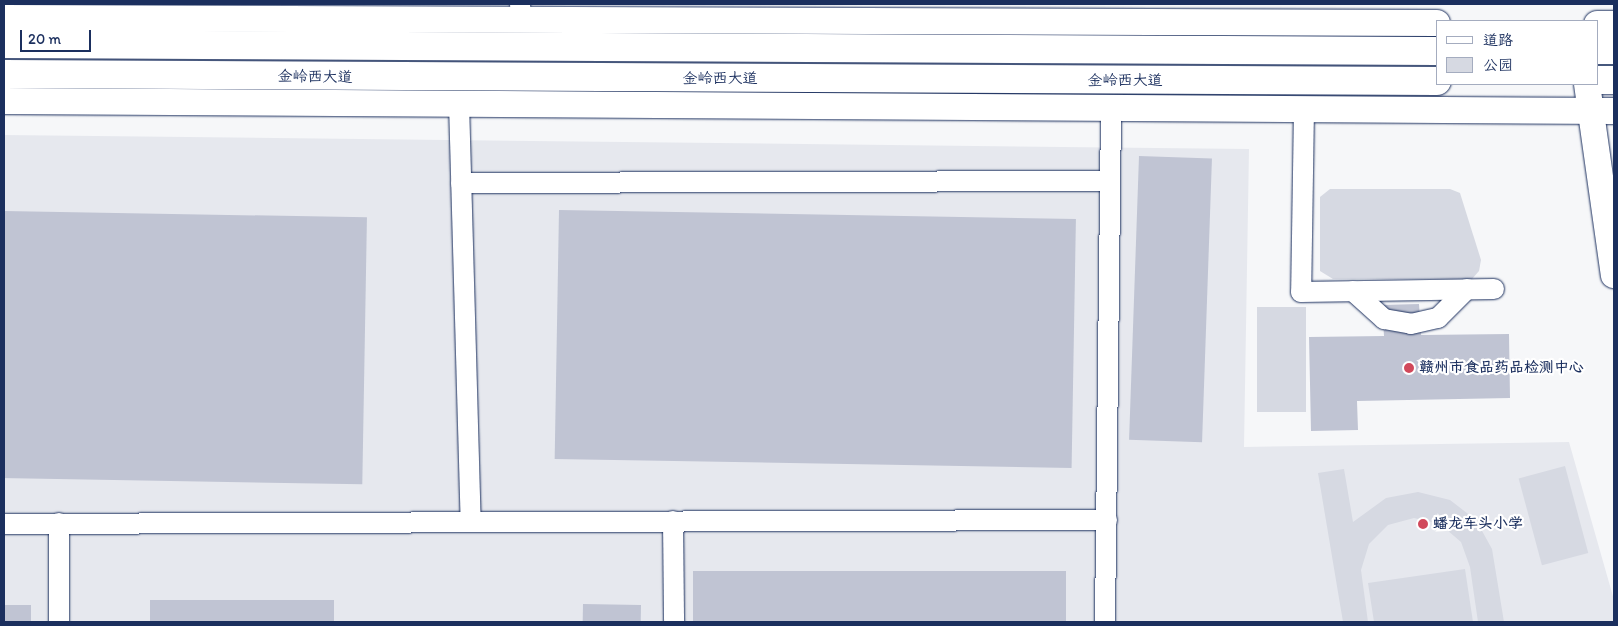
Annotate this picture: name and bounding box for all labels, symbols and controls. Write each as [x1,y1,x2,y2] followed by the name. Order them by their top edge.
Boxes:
[22,20,94,52] scale bar
[1436,20,1598,85] legend
[28,30,61,48] text: 20 m
[1483,31,1513,49] text: 道路
[1483,56,1513,74] text: 公园
[277,67,353,87] street label: 金岭西大道
[683,70,757,88] street label: 金岭西大道
[1088,72,1162,90] street label: 金岭西大道
[1419,359,1584,377] place label: 赣州市食品药品检测中心
[1403,362,1415,374] marker: 赣州市食品药品检测中心
[1433,515,1523,533] place label: 蟠龙车头小学
[1417,518,1429,530] marker: 蟠龙车头小学

